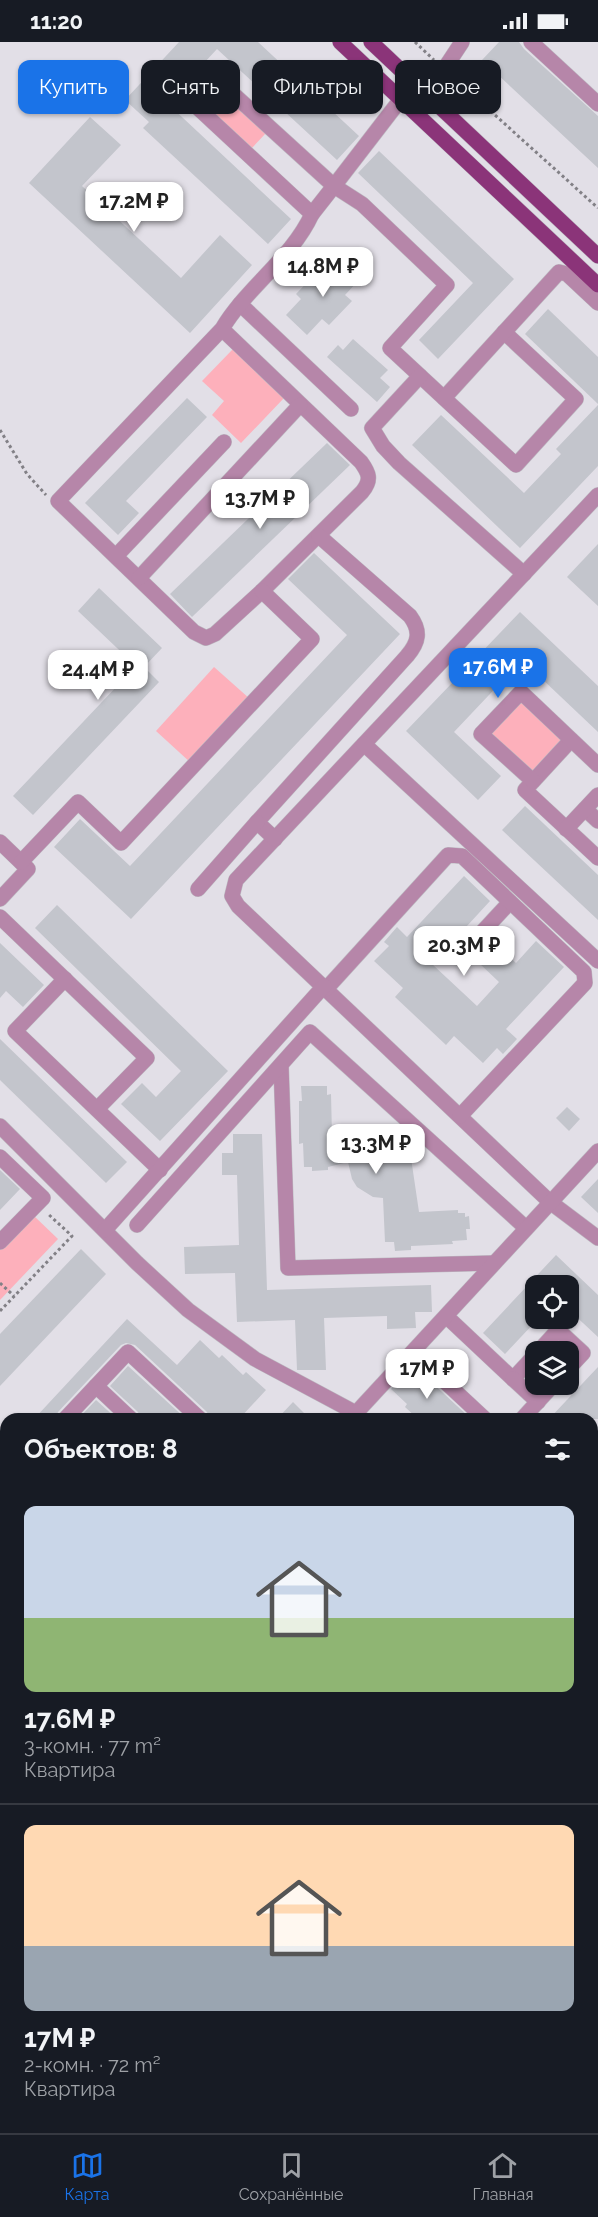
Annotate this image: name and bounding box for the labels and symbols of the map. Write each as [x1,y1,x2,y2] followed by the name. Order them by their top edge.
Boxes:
[79,182,189,233] pin: 17.2M ₽
[268,247,378,298] pin: 14.8M ₽
[205,479,315,530] pin: 13.7M ₽
[443,648,553,699] pin: 17.6M ₽
[43,650,153,701] pin: 24.4M ₽
[409,926,519,977] pin: 20.3M ₽
[321,1124,431,1175] pin: 13.3M ₽
[385,1349,469,1400] pin: 17M ₽

